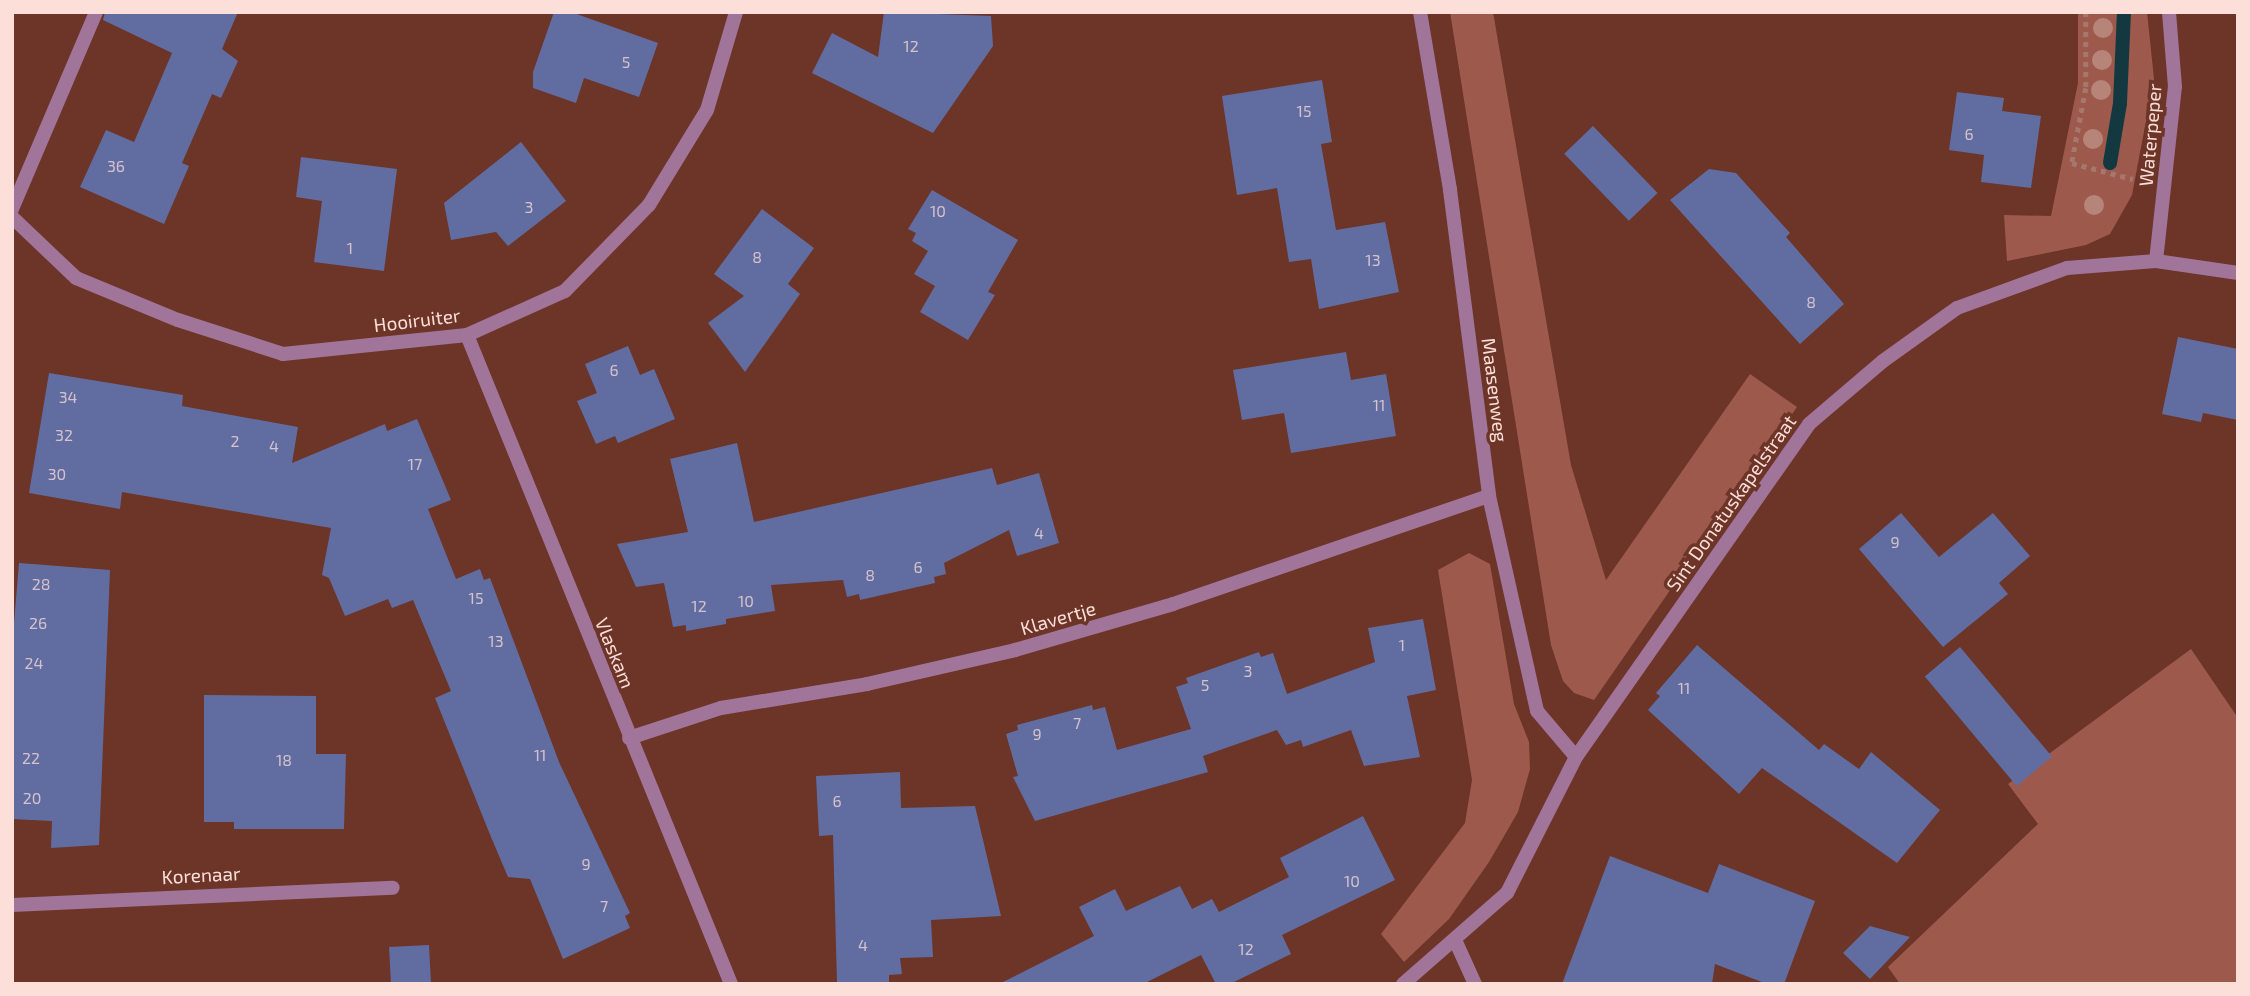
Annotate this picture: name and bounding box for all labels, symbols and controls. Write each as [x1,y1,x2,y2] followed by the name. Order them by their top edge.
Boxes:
[903,36,919,56] house number: 12
[622,52,630,72] house number: 5
[2134,83,2166,187] street label: Waterpeper
[1297,101,1311,121] house number: 15
[1964,124,1974,144] house number: 6
[107,156,125,176] house number: 36
[525,197,533,217] house number: 3
[930,201,946,221] house number: 10
[347,238,353,258] house number: 1
[752,247,762,267] house number: 8
[1365,250,1381,270] house number: 13
[1806,292,1816,312] house number: 8
[372,303,462,337] street label: Hooiruiter
[1477,337,1513,443] street label: Maasenweg
[609,360,619,380] house number: 6
[59,387,77,407] house number: 34
[1373,395,1385,415] house number: 11
[1661,410,1801,596] street label: Sint Donatuskapelstraat
[55,425,73,445] house number: 32
[231,431,239,451] house number: 2
[269,436,279,456] house number: 4
[408,454,422,474] house number: 17
[48,464,66,484] house number: 30
[1034,523,1044,543] house number: 4
[1890,532,1900,552] house number: 9
[913,557,923,577] house number: 6
[865,565,875,585] house number: 8
[32,574,50,594] house number: 28
[469,588,483,608] house number: 15
[738,591,754,611] house number: 10
[691,596,707,616] house number: 12
[1018,596,1098,640] street label: Klavertje
[29,613,47,633] house number: 26
[591,614,639,692] street label: Vlaskam
[488,631,504,651] house number: 13
[1399,635,1405,655] house number: 1
[25,653,43,673] house number: 24
[1244,661,1252,681] house number: 3
[1201,675,1209,695] house number: 5
[1678,678,1690,698] house number: 11
[1073,713,1081,733] house number: 7
[1032,724,1042,744] house number: 9
[534,745,546,765] house number: 11
[22,748,40,768] house number: 22
[276,750,292,770] house number: 18
[23,788,41,808] house number: 20
[832,791,842,811] house number: 6
[581,854,591,874] house number: 9
[161,862,241,888] street label: Korenaar
[1344,871,1360,891] house number: 10
[600,896,608,916] house number: 7
[858,935,868,955] house number: 4
[1238,939,1254,959] house number: 12

